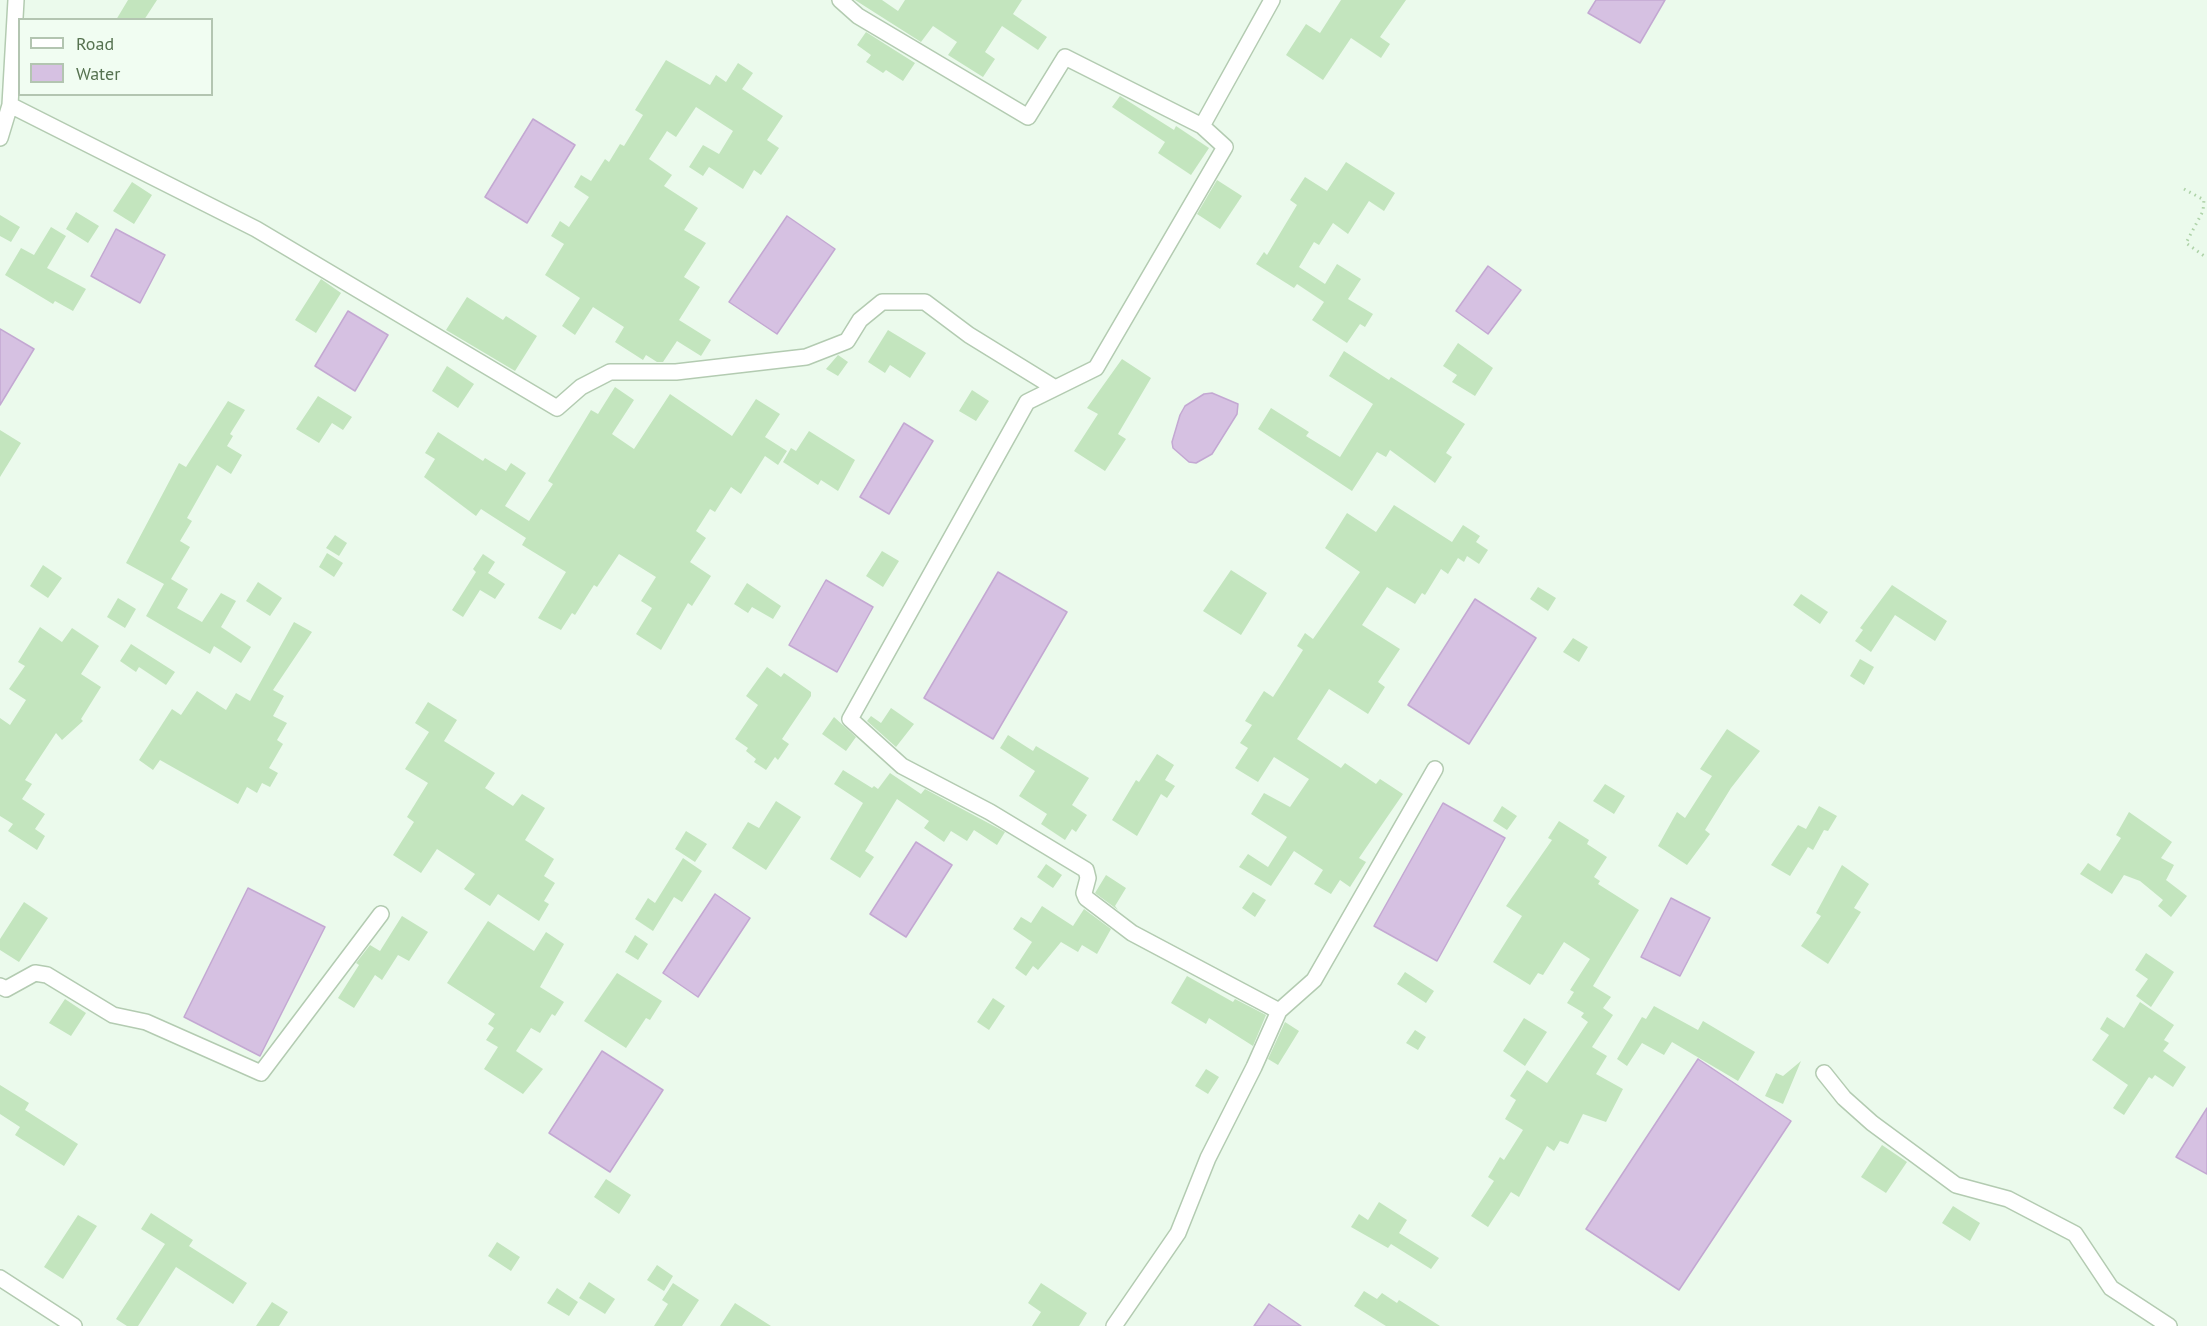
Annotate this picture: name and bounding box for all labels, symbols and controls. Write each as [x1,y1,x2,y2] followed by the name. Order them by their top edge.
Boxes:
[18,18,213,96] legend
[76,32,114,55] text: Road
[76,62,120,85] text: Water

